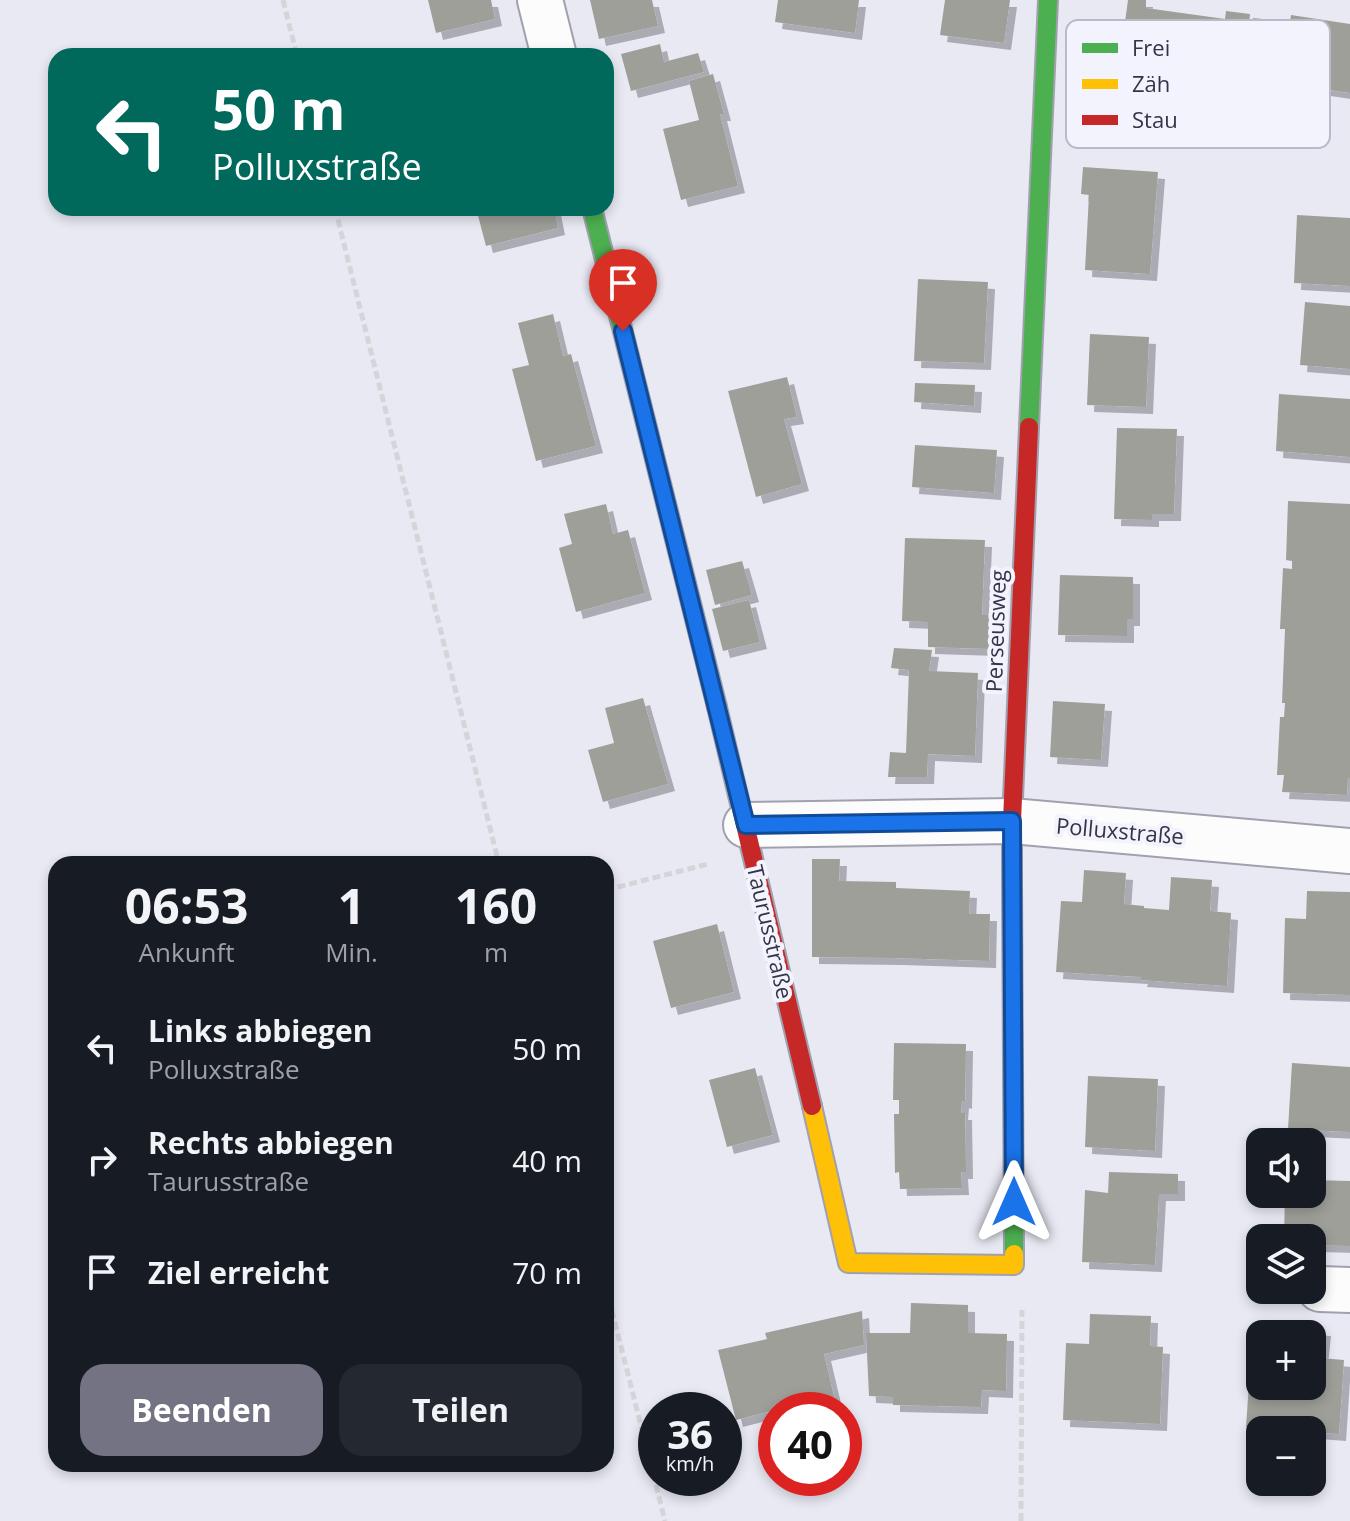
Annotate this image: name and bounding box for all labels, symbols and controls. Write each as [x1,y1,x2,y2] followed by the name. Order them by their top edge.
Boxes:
[1066,20,1330,148] legend
[1132,32,1170,62] text: Frei
[1132,68,1170,98] text: Zäh
[212,70,346,146] text: 50 m
[80,80,184,184] icon: left
[1132,104,1178,134] text: Stau
[212,142,422,191] text: Polluxstraße
[589,249,657,331] pin
[601,261,645,305] icon: arrive
[978,569,1012,693] street label: Perseusweg
[1055,809,1185,851] street label: Polluxstraße
[741,862,801,1002] street label: Taurusstraße
[125,873,248,938] text: 06:53
[338,873,365,938] text: 1
[455,873,537,938] text: 160
[139,934,235,970] text: Ankunft
[325,934,378,970] text: Min.
[484,934,508,970] text: m
[148,1010,373,1051] text: Links abbiegen
[80,1026,124,1070] icon: left
[512,1028,582,1069] text: 50 m
[148,1051,299,1087] text: Polluxstraße
[148,1122,394,1163] text: Rechts abbiegen
[1246,1128,1326,1496] map controls
[1246,1128,1326,1208] button: sound
[80,1138,124,1182] icon: right
[512,1140,582,1181] text: 40 m
[972,1160,1056,1244] position arrow
[148,1163,309,1199] text: Taurusstraße
[1246,1224,1326,1304] button: layers
[80,1250,124,1294] icon: arrive
[148,1252,329,1293] text: Ziel erreicht
[512,1252,582,1293] text: 70 m
[1246,1320,1326,1400] button: +
[80,1364,323,1456] button: Beenden
[339,1364,582,1456] button: Teilen
[758,1392,862,1496] speed limit sign: 40
[667,1406,713,1461] text: 36
[1246,1416,1326,1496] button: −
[666,1450,714,1477] text: km/h

